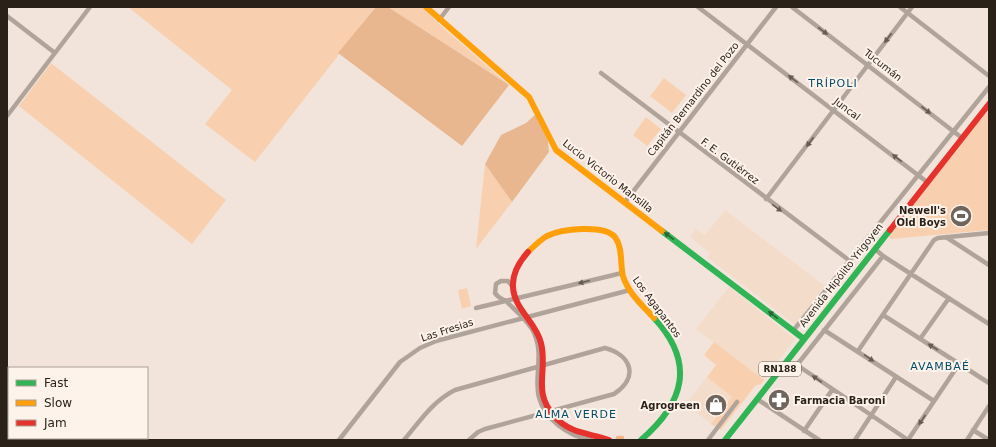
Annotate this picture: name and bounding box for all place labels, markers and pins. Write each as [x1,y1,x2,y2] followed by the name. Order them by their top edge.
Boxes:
[948,203,974,229] sports icon: Newell's Old Boys
[896,205,946,228] place label: Newell's Old Boys
[766,387,792,413] pharmacy icon: Farmacia Baroni
[703,392,729,418] shop icon: Agrogreen
[794,395,885,406] place label: Farmacia Baroni
[641,400,700,411] place label: Agrogreen

